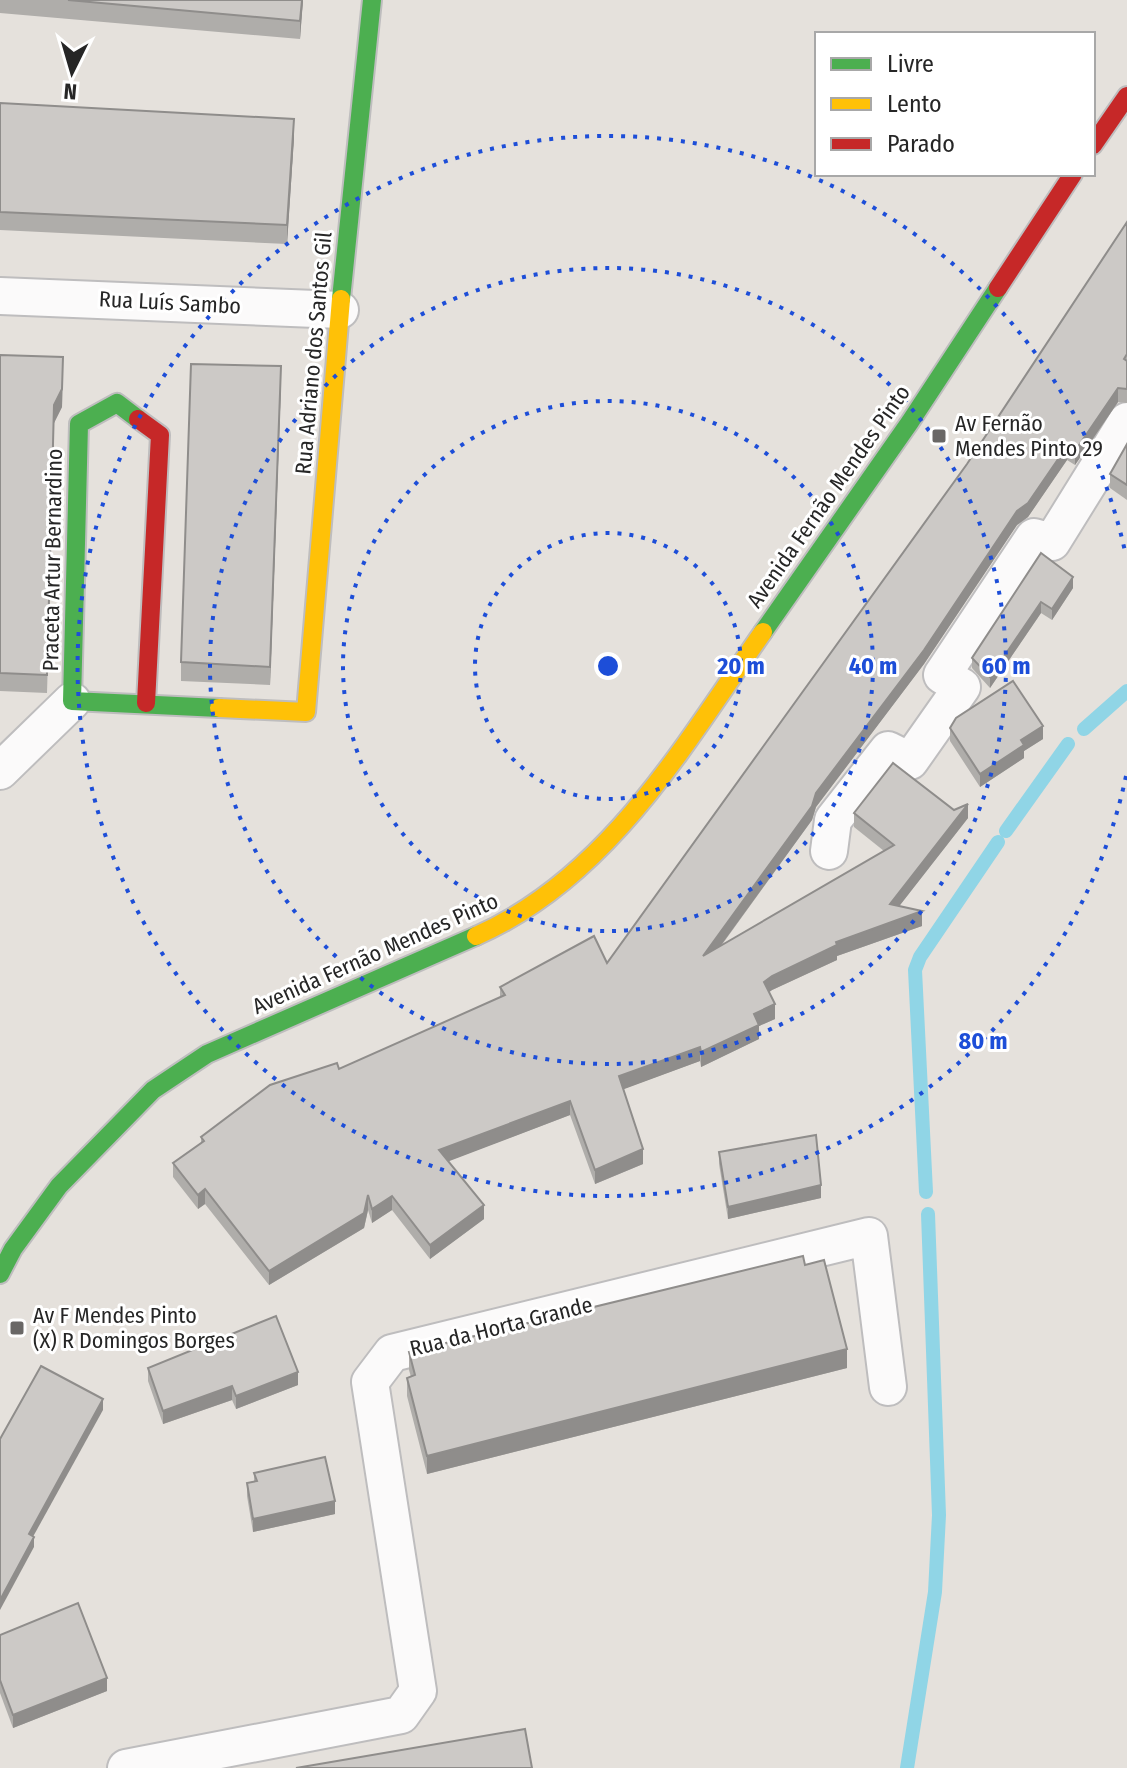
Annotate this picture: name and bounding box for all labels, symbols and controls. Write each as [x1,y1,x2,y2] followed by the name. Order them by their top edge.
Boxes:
[32,32,112,112] north arrow
[815,32,1095,176] legend
[887,50,934,78] text: Livre
[63,77,78,105] text: N
[887,90,942,118] text: Lento
[887,130,955,158] text: Parado
[289,230,338,475] street label: Rua Adriano dos Santos Gil
[98,285,242,320] street label: Rua Luís Sambo
[741,380,916,613] street label: Avenida Fernão Mendes Pinto
[955,410,1103,462] place label: Av Fernão Mendes Pinto 29
[930,427,948,445] marker: Av Fernão Mendes Pinto 29
[37,448,68,672] street label: Praceta Artur Bernardino
[594,652,622,680] centre of rings
[716,652,765,680] text: 20 m
[849,652,897,680] text: 40 m
[982,652,1030,680] text: 60 m
[248,887,502,1020] street label: Avenida Fernão Mendes Pinto
[958,1027,1008,1055] text: 80 m
[407,1291,595,1362] street label: Rua da Horta Grande
[33,1302,235,1354] place label: Av F Mendes Pinto (X) R Domingos Borges
[8,1319,26,1337] marker: Av F Mendes Pinto (X) R Domingos Borges

